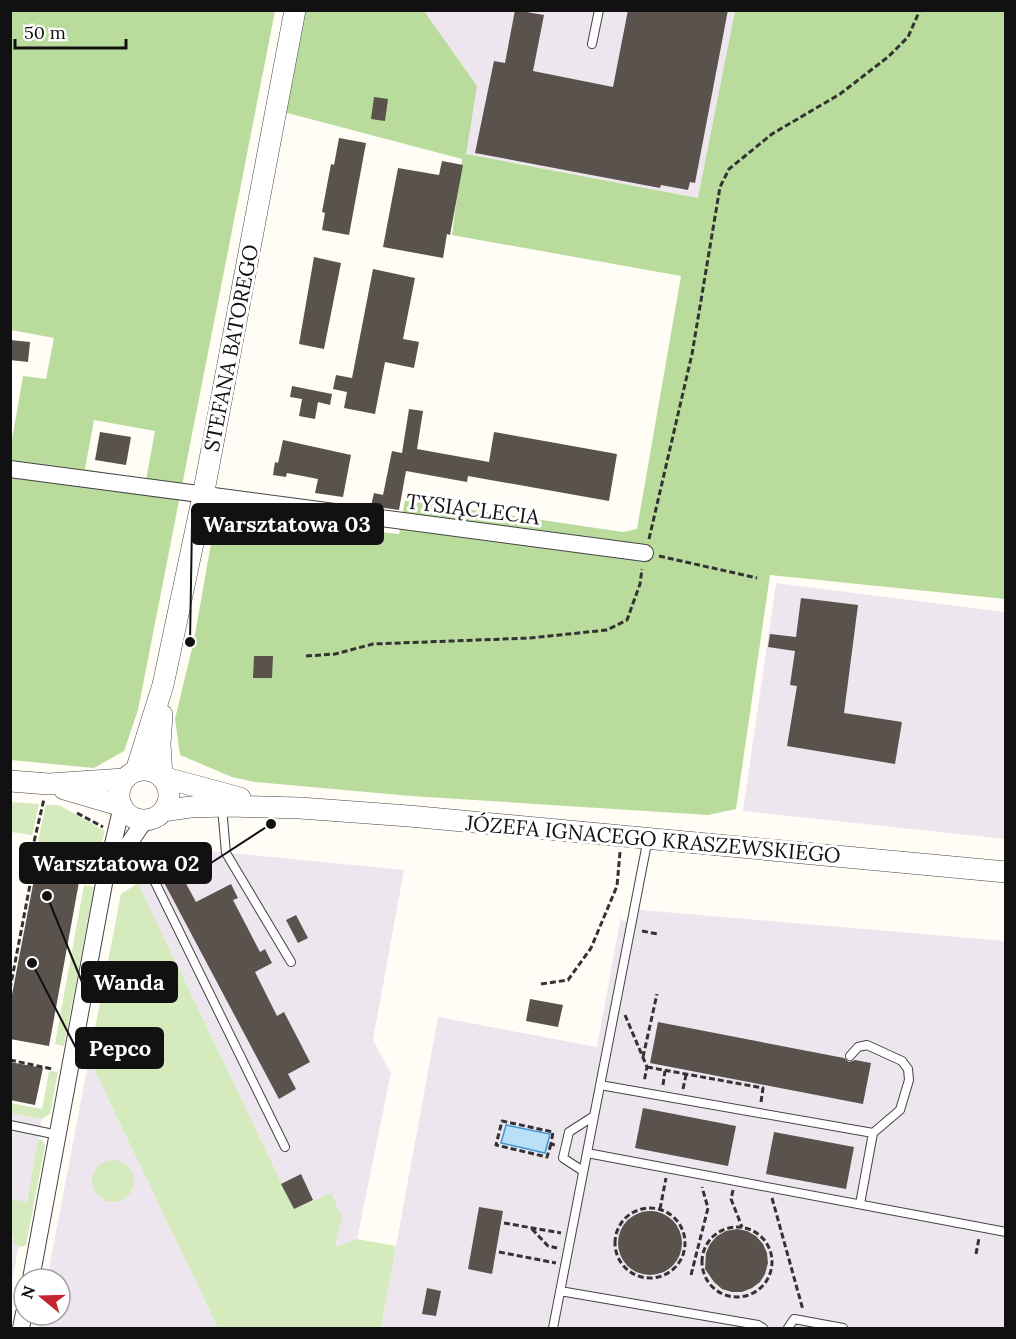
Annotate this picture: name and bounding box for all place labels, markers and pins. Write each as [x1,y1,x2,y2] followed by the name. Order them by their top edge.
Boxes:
[192,504,383,544] callout: Warsztatowa 03
[20,843,211,883] callout: Warsztatowa 02
[82,962,177,1002] callout: Wanda
[76,1028,163,1068] callout: Pepco

